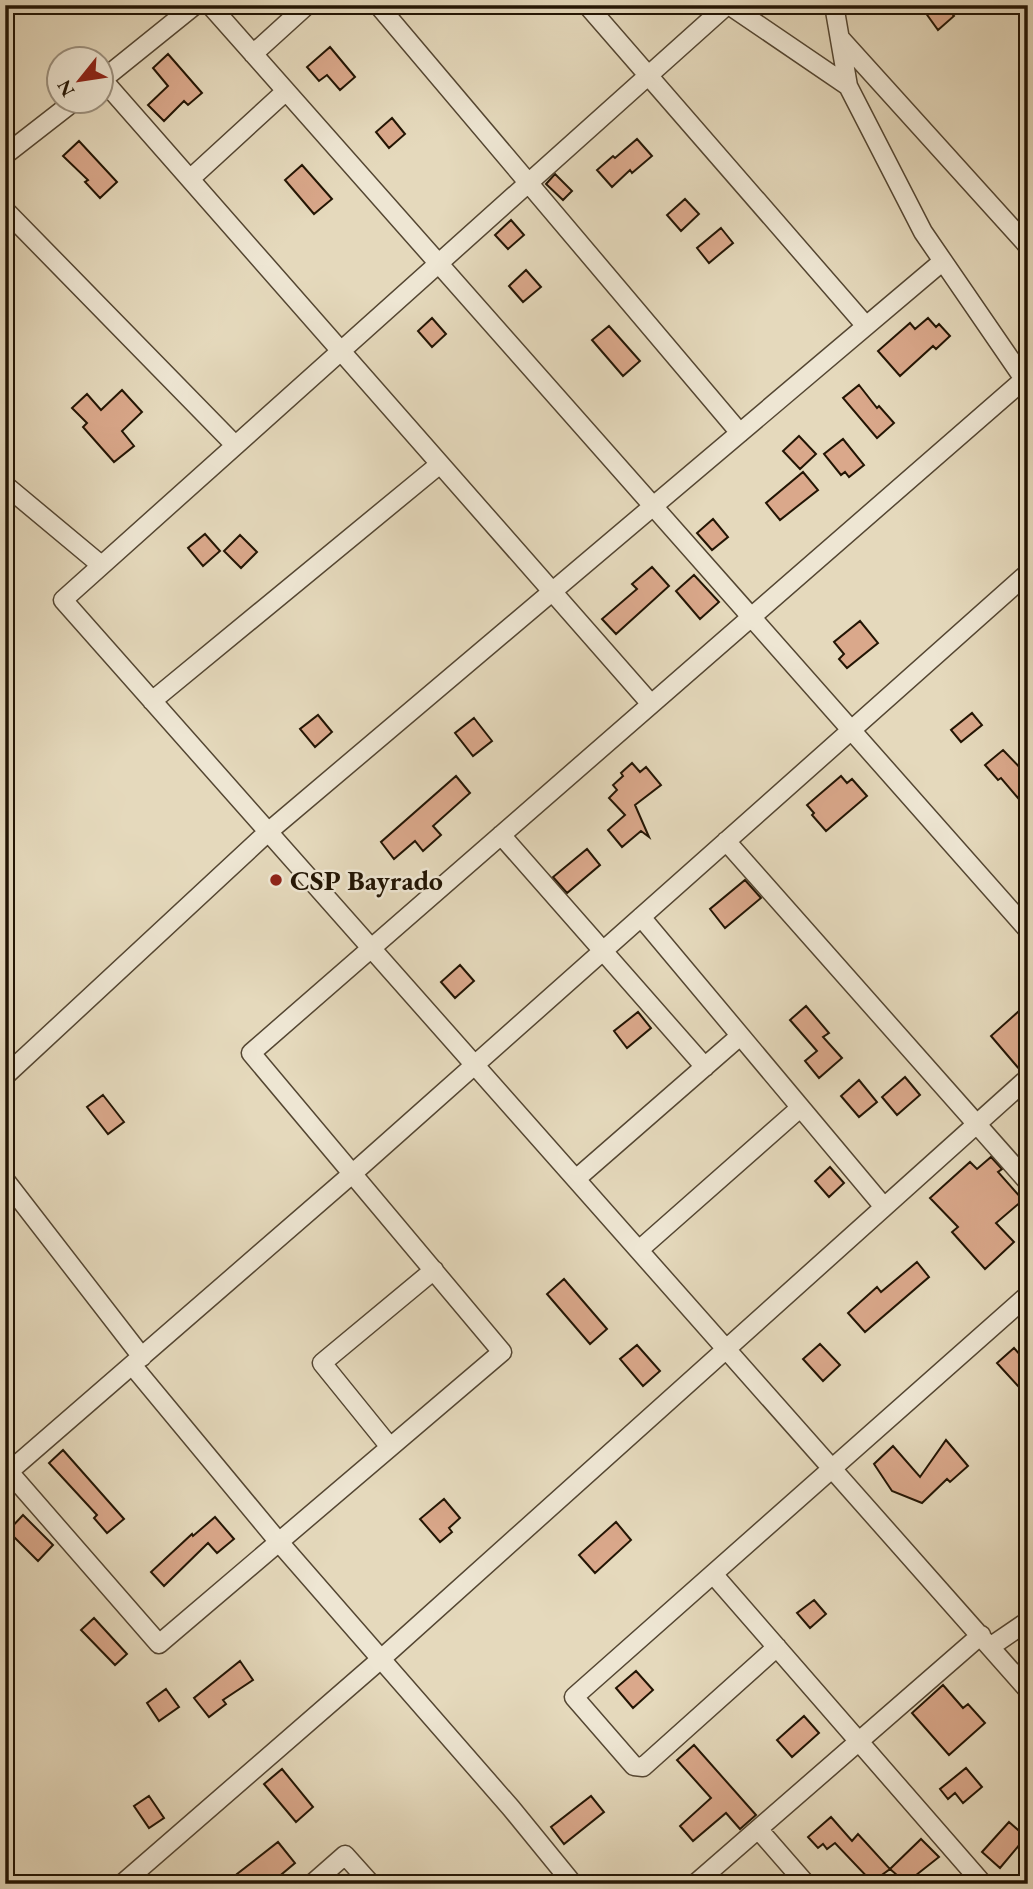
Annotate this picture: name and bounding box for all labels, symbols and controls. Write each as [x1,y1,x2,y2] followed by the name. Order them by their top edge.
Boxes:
[46,46,116,116] north arrow
[51,75,80,101] text: N
[290,862,443,898] place label: CSP Bayrado
[268,872,284,888] marker: CSP Bayrado

